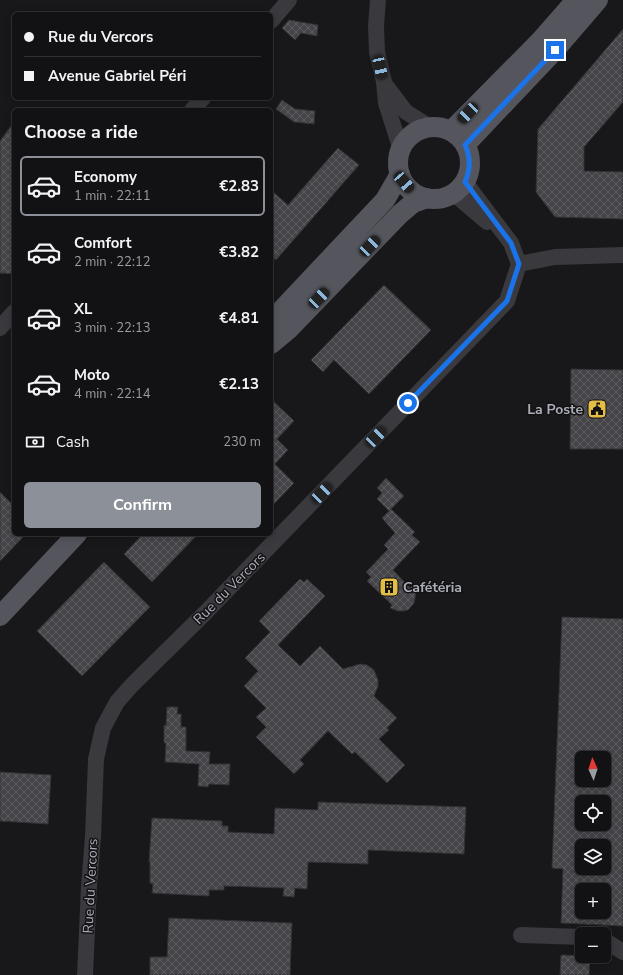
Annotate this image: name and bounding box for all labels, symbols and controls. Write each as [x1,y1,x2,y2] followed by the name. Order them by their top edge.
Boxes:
[48,27,153,47] text: Rue du Vercors
[546,41,564,59] route end
[372,54,388,80] car
[48,66,186,86] text: Avenue Gabriel Péri
[455,100,481,126] car
[24,120,138,144] text: Choose a ride
[74,167,137,187] text: Economy
[26,168,62,204] icon: car
[392,169,416,195] car
[219,176,259,196] text: €2.83
[74,187,150,205] text: 1 min · 22:11
[74,233,131,253] text: Comfort
[357,233,383,259] car
[26,234,62,270] icon: car
[219,242,259,262] text: €3.82
[74,253,150,271] text: 2 min · 22:12
[306,285,332,311] car
[74,299,93,319] text: XL
[26,300,62,336] icon: car
[219,308,259,328] text: €4.81
[74,319,150,337] text: 3 min · 22:13
[74,365,110,385] text: Moto
[26,366,62,402] icon: car
[219,374,259,394] text: €2.13
[74,385,150,403] text: 4 min · 22:14
[399,394,417,412] route start
[586,398,608,420] public building icon: La Poste
[527,400,583,419] place label: La Poste
[363,424,389,450] car
[24,431,46,453] icon: cash
[56,432,90,452] text: Cash
[223,433,261,451] text: 230 m
[309,480,335,506] car
[24,482,261,528] button: Confirm
[189,548,270,629] street label: Rue du Vercors
[378,576,400,598] building icon: Cafétéria
[403,578,462,597] place label: Cafétéria
[575,751,611,787] north arrow
[575,751,611,963] map controls
[575,795,611,831] button: locate
[79,838,102,934] street label: Rue du Vercors
[575,839,611,875] button: layers
[575,883,611,919] button: +
[575,927,611,963] button: −

